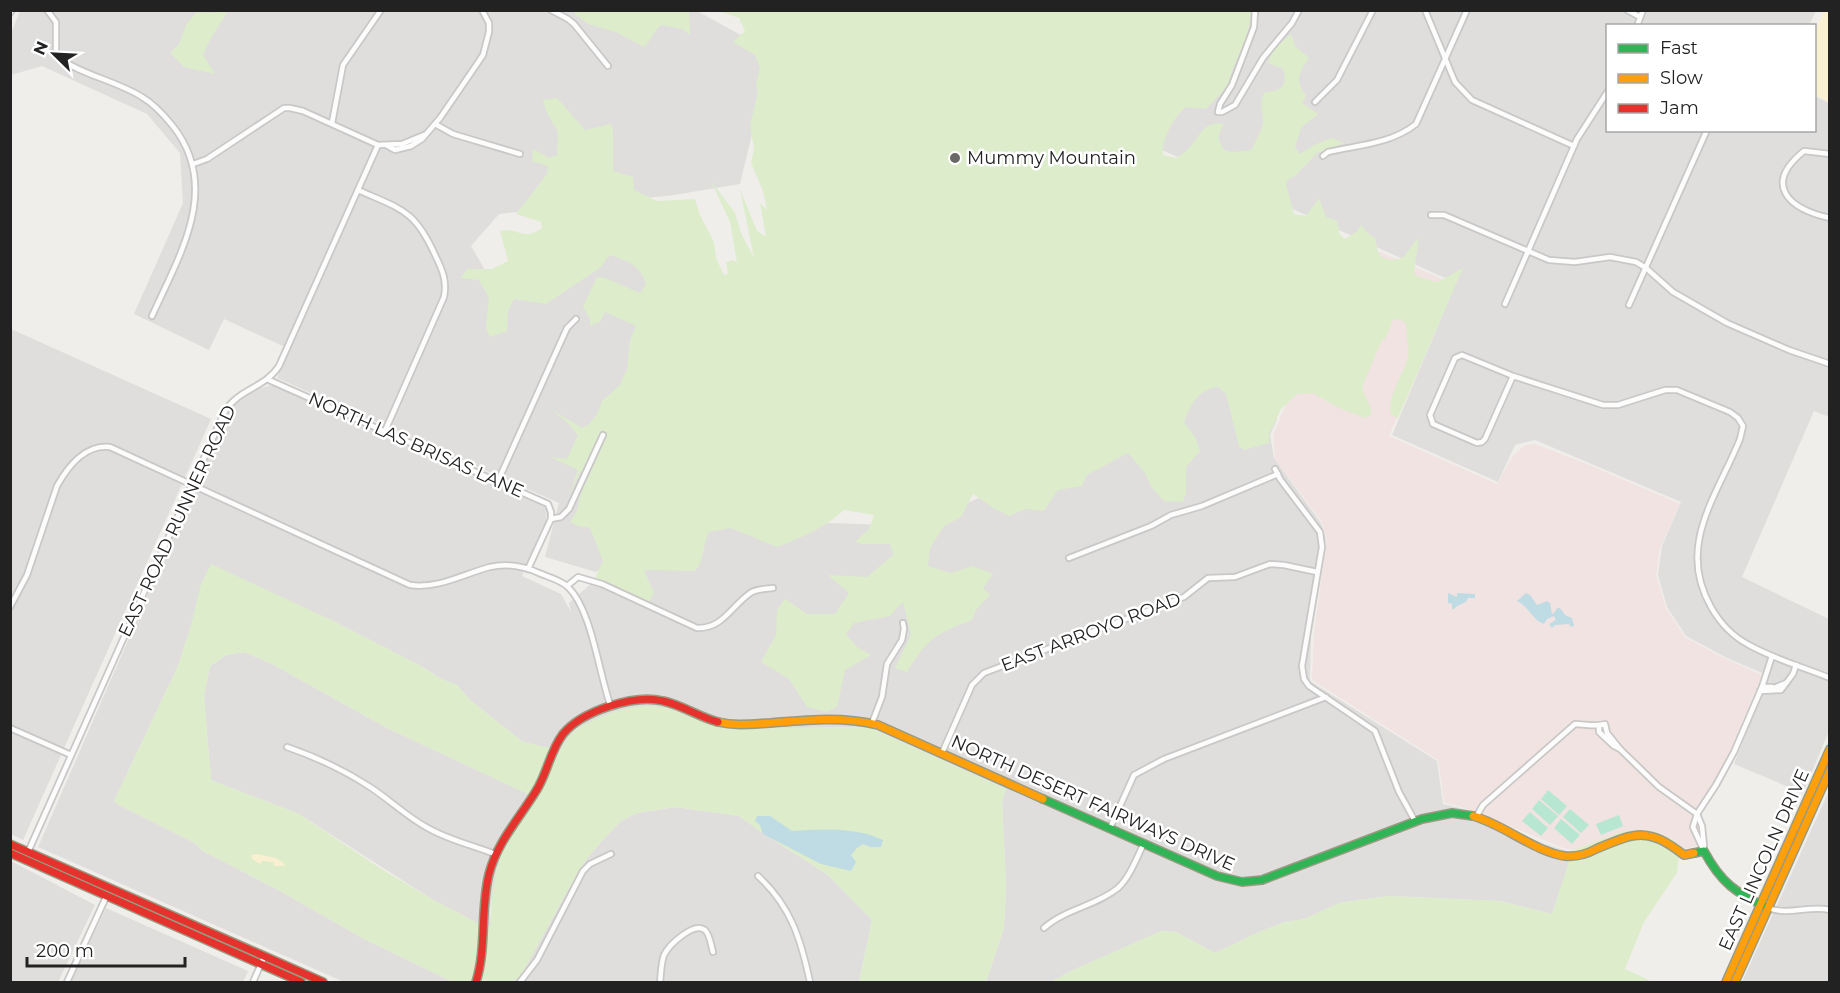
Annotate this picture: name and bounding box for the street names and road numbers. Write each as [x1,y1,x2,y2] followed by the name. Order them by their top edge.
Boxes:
[305,387,527,503] street label: NORTH LAS BRISAS LANE
[113,402,241,640] street label: EAST ROAD RUNNER ROAD
[998,588,1184,676] street label: EAST ARROYO ROAD
[948,730,1238,876] street label: NORTH DESERT FAIRWAYS DRIVE
[1714,766,1814,954] street label: EAST LINCOLN DRIVE

